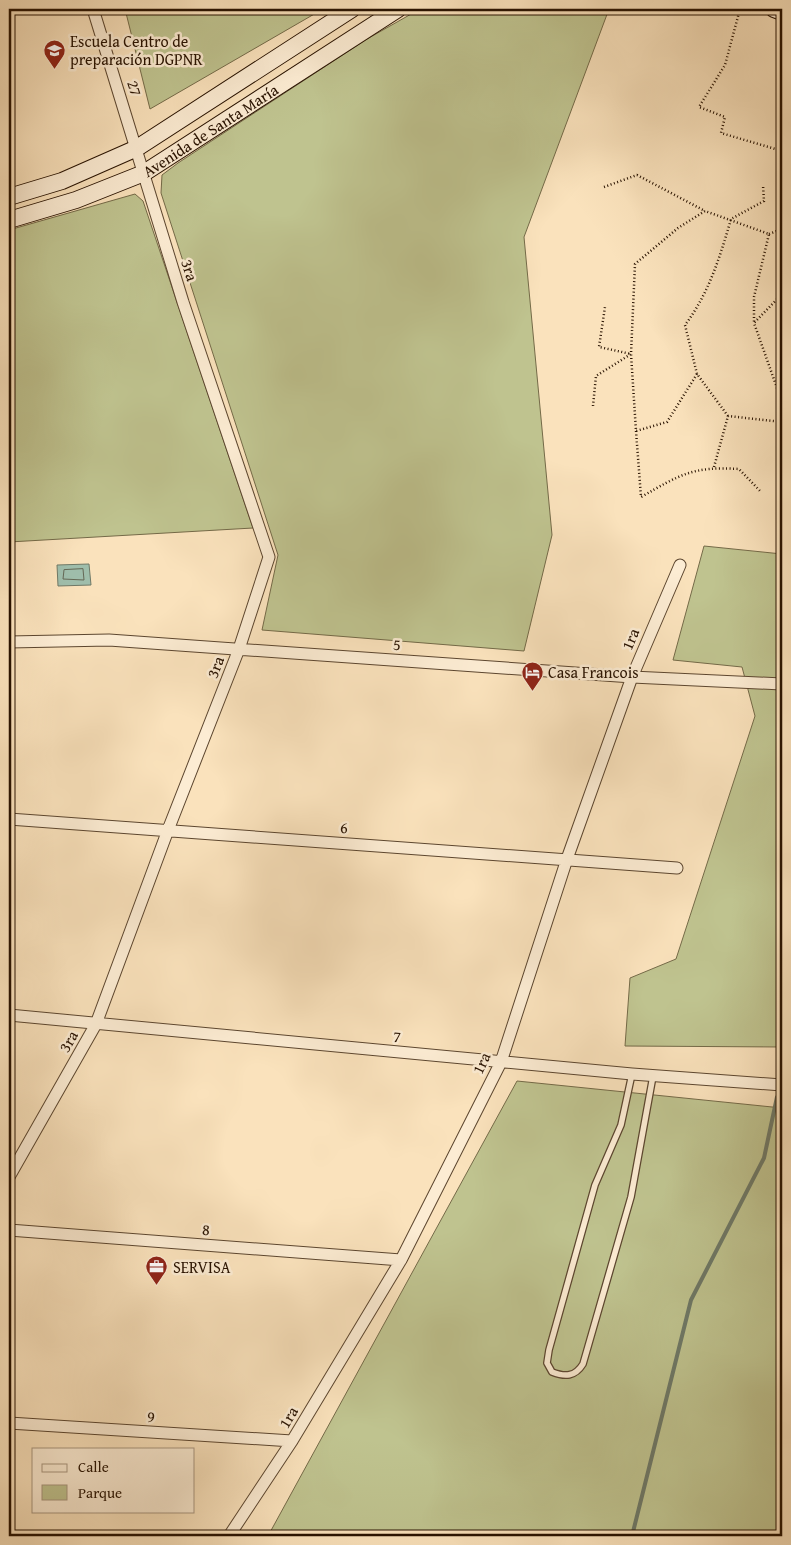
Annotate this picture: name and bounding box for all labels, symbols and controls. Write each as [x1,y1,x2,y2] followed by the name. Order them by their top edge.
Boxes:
[70,29,203,71] place label: Escuela Centro de preparación DGPNR
[42,38,66,69] school or university icon: Escuela Centro de preparación DGPNR
[121,77,149,99] street label: 27
[138,77,283,183] street label: Avenida de Santa María
[175,256,205,284] street label: 3ra
[615,624,645,654] street label: 1ra
[392,632,402,656] street label: 5
[200,652,230,681] street label: 3ra
[520,660,544,691] hotel icon: Casa Francois
[548,660,639,684] place label: Casa Francois
[339,815,349,839] street label: 6
[392,1024,402,1048] street label: 7
[52,1025,84,1056] street label: 3ra
[466,1048,497,1078] street label: 1ra
[201,1217,211,1241] street label: 8
[145,1255,169,1286] office icon: SERVISA
[173,1255,231,1279] place label: SERVISA
[272,1401,304,1432] street label: 1ra
[146,1404,156,1428] street label: 9
[32,1448,195,1512] legend
[78,1456,109,1477] text: Calle
[78,1482,122,1503] text: Parque

